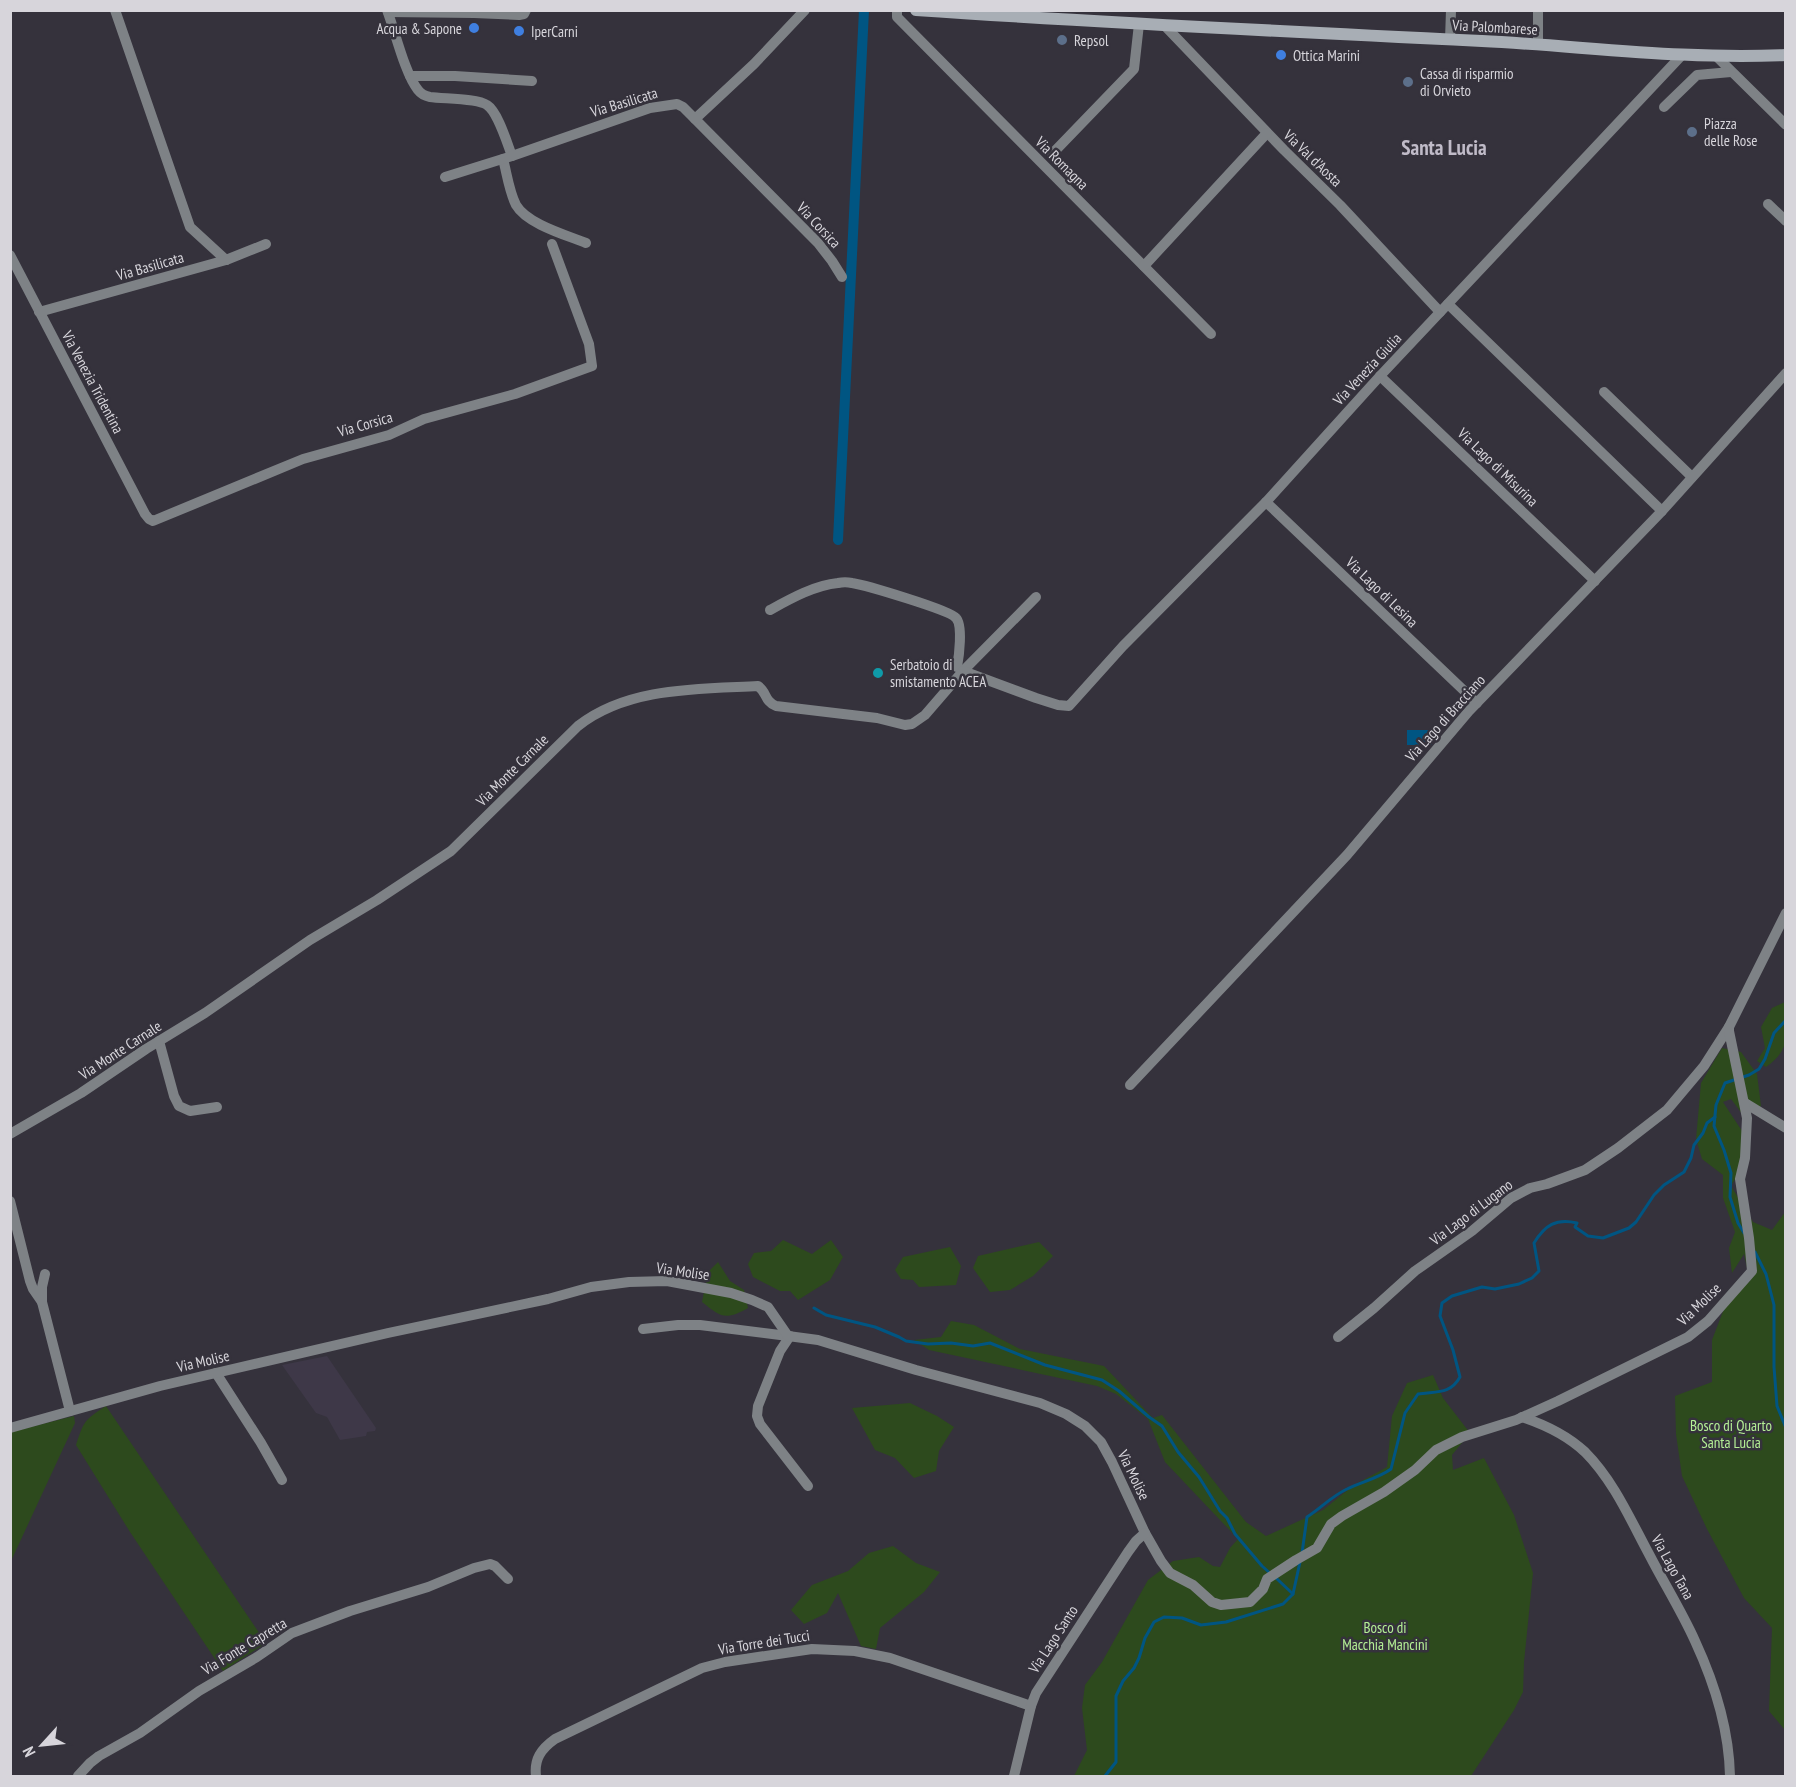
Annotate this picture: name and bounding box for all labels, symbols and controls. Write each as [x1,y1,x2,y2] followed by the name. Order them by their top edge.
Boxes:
[1451,15,1538,39] street label: Via Palombarese
[377,19,462,38] place label: Acqua & Sapone
[467,21,481,35] marker: Acqua & Sapone
[531,22,578,41] place label: IperCarni
[512,24,526,38] marker: IperCarni
[1074,31,1109,50] place label: Repsol
[1055,33,1069,47] marker: Repsol
[1293,46,1360,65] place label: Ottica Marini
[1274,48,1288,62] marker: Ottica Marini
[1420,64,1514,100] place label: Cassa di risparmio di Orvieto
[1401,75,1415,89] marker: Cassa di risparmio di Orvieto
[587,83,660,121] street label: Via Basilicata
[1704,114,1757,150] place label: Piazza delle Rose
[1279,125,1346,191] street label: Via Val d'Aosta
[1685,125,1699,139] marker: Piazza delle Rose
[1031,132,1093,194] street label: Via Romagna
[1401,134,1487,161] district label: Santa Lucia
[792,197,845,252] street label: Via Corsica
[113,247,186,285] street label: Via Basilicata
[57,327,128,437] street label: Via Venezia Tridentina
[1328,329,1405,410] street label: Via Venezia Giulia
[334,407,395,441] street label: Via Corsica
[1453,423,1542,510] street label: Via Lago di Misurina
[1341,552,1422,631] street label: Via Lago di Lesina
[890,655,987,691] place label: Serbatoio di smistamento ACEA
[871,666,885,680] marker: Serbatoio di smistamento ACEA
[1400,671,1489,766] street label: Via Lago di Bracciano
[471,730,552,811] street label: Via Monte Carnale
[74,1016,165,1084] street label: Via Monte Carnale
[1425,1175,1516,1250] street label: Via Lago di Lugano
[654,1258,711,1284] street label: Via Molise
[1672,1279,1725,1330] street label: Via Molise
[174,1346,231,1376] street label: Via Molise
[1690,1416,1772,1452] park label: Bosco di Quarto Santa Lucia
[1113,1446,1154,1503] street label: Via Molise
[1647,1530,1699,1603] street label: Via Lago Tana
[1024,1602,1082,1677] street label: Via Lago Santo
[197,1613,290,1679] street label: Via Fonte Capretta
[1342,1618,1428,1654] park label: Bosco di Macchia Mancini
[716,1625,811,1659] street label: Via Torre dei Tucci
[12,1715,72,1775] north arrow
[18,1743,40,1760] text: N

